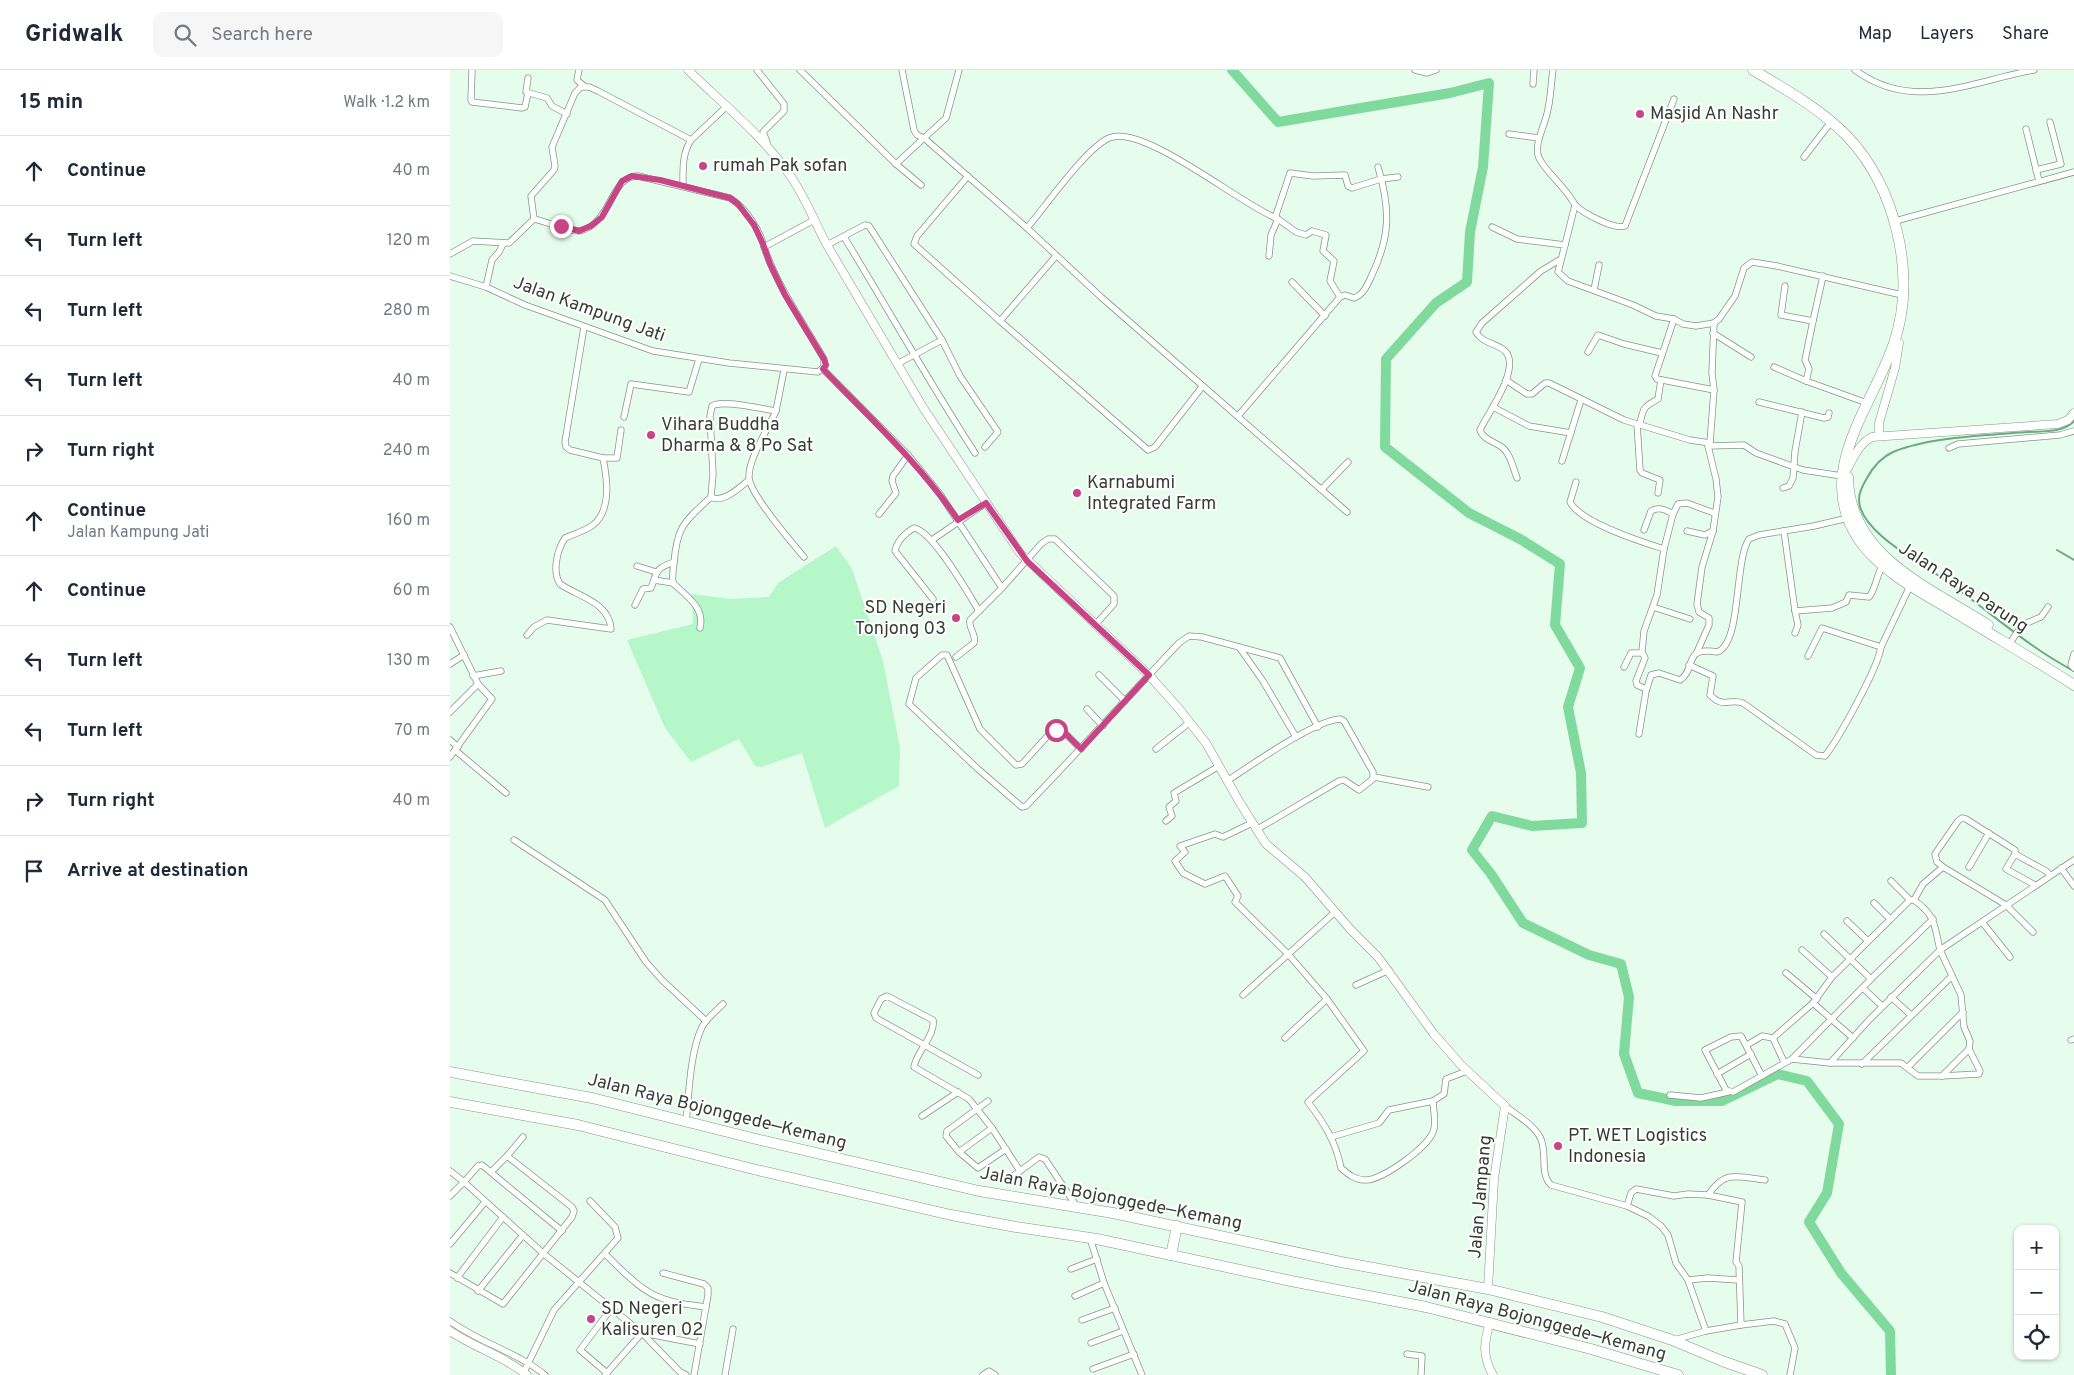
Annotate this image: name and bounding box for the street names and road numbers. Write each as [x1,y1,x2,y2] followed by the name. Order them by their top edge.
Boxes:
[510,272,668,348] street label: Jalan Kampung Jati
[1894,537,2032,639] street label: Jalan Raya Parung
[585,1069,849,1155] street label: Jalan Raya Bojonggede—Kemang
[1464,1134,1498,1260] street label: Jalan Jampang
[978,1162,1244,1236] street label: Jalan Raya Bojonggede—Kemang
[1405,1275,1669,1367] street label: Jalan Raya Bojonggede—Kemang

